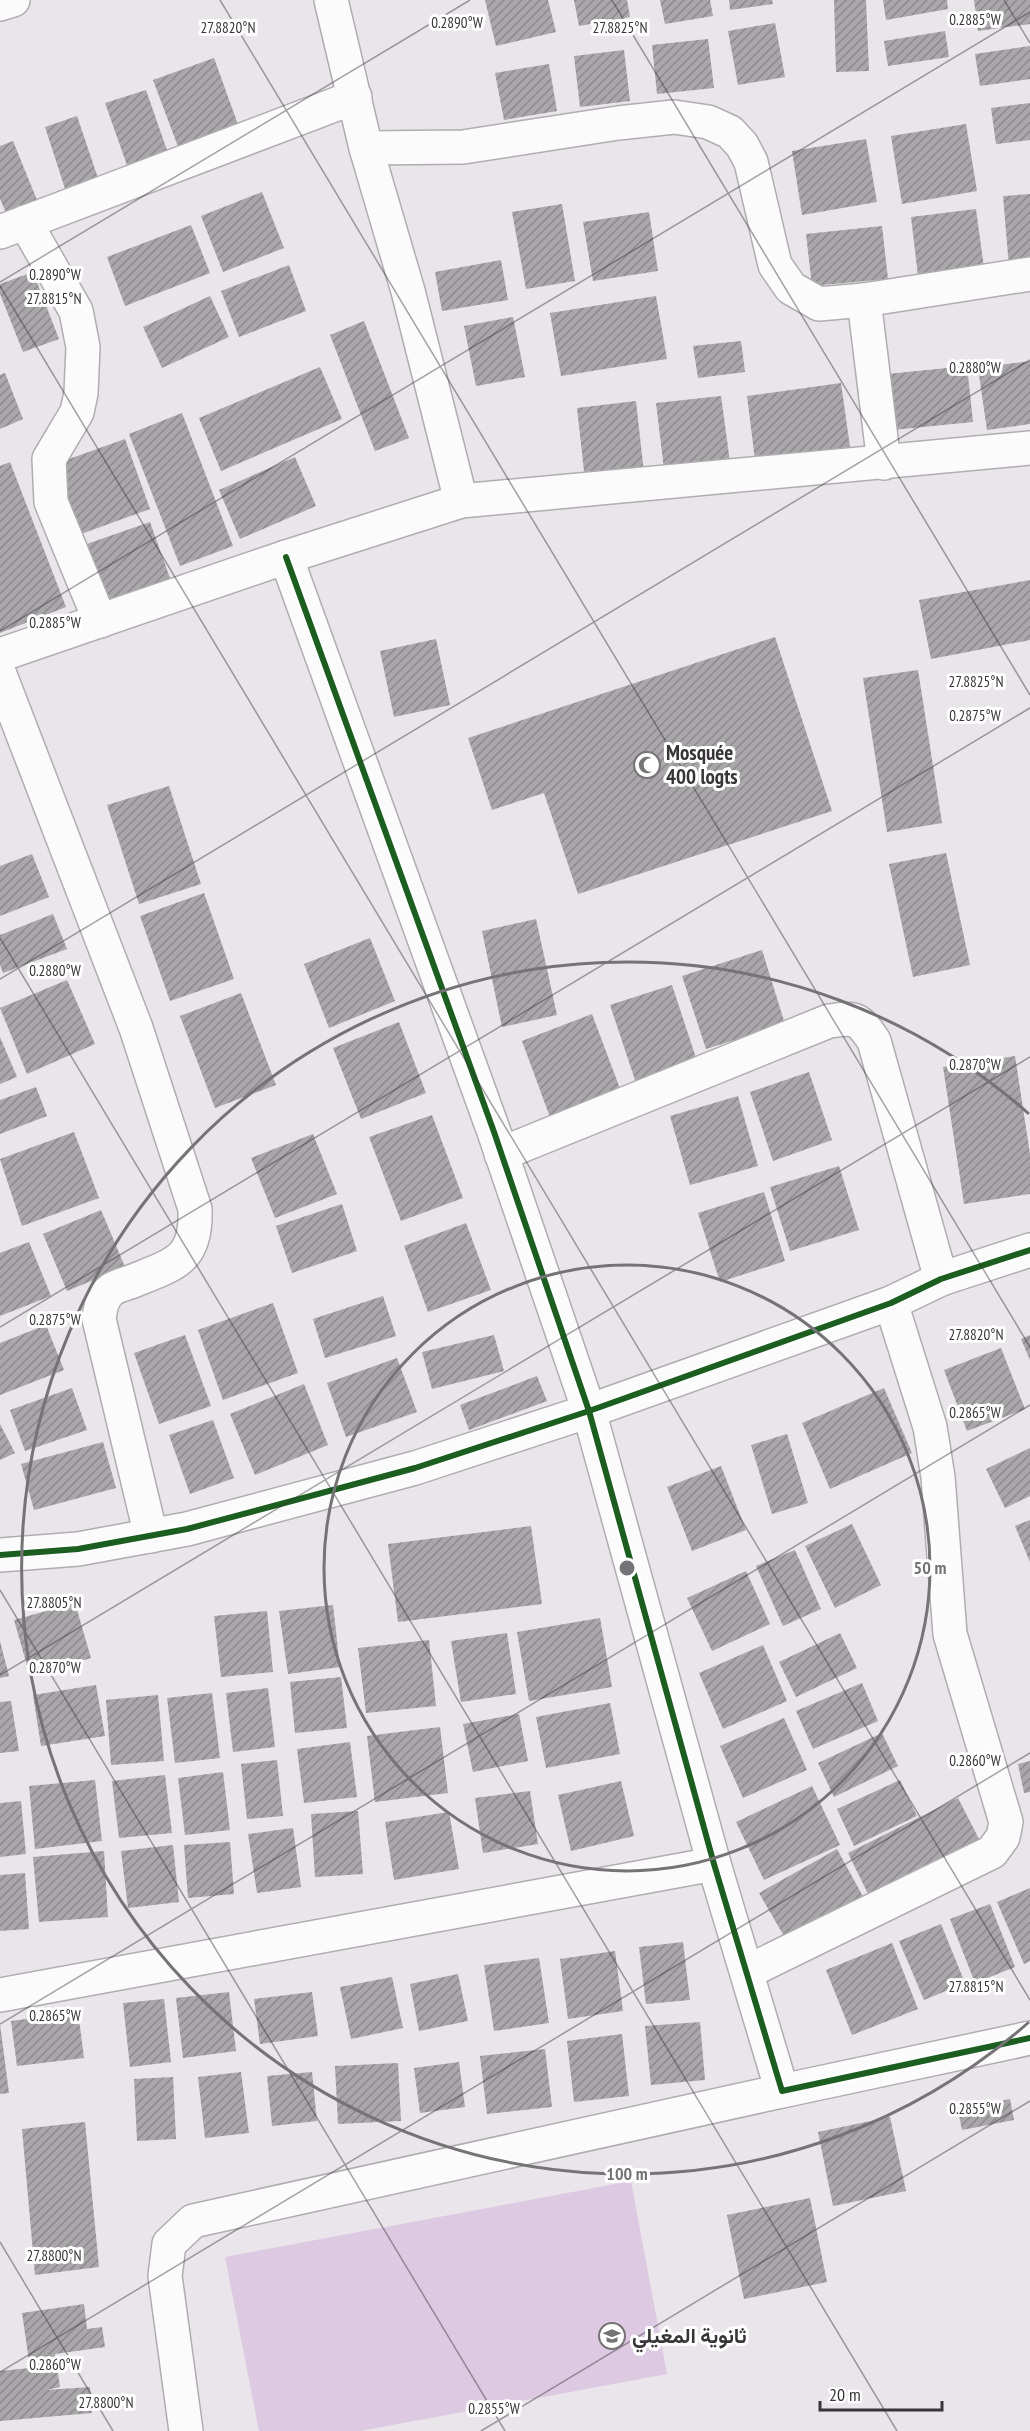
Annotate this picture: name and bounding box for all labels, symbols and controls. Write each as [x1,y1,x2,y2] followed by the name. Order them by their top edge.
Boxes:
[949,10,1001,29] text: 0.2885°W
[431,13,483,32] text: 0.2890°W
[200,18,256,37] text: 27.8820°N
[592,18,648,37] text: 27.8825°N
[29,265,81,284] text: 0.2890°W
[26,289,82,308] text: 27.8815°N
[949,358,1001,377] text: 0.2880°W
[29,613,81,632] text: 0.2885°W
[948,672,1004,691] text: 27.8825°N
[949,706,1001,725] text: 0.2875°W
[666,739,738,790] place label: Mosquée 400 logts
[632,750,662,780] mosque icon: Mosquée 400 logts
[29,961,81,980] text: 0.2880°W
[949,1055,1001,1074] text: 0.2870°W
[29,1310,81,1329] text: 0.2875°W
[948,1325,1004,1344] text: 27.8820°N
[949,1403,1001,1422] text: 0.2865°W
[914,1556,946,1579] text: 50 m
[617,1558,637,1578] centre of rings
[26,1593,82,1612] text: 27.8805°N
[29,1658,81,1677] text: 0.2870°W
[949,1751,1001,1770] text: 0.2860°W
[948,1977,1004,1996] text: 27.8815°N
[29,2006,81,2025] text: 0.2865°W
[949,2099,1001,2118] text: 0.2855°W
[606,2162,648,2185] text: 100 m
[26,2246,82,2265] text: 27.8800°N
[597,2321,627,2351] school or university icon: ثانوية المغيلي
[632,2322,747,2353] place label: ثانوية المغيلي
[29,2355,81,2374] text: 0.2860°W
[820,2374,942,2412] scale bar
[829,2383,861,2406] text: 20 m
[78,2393,134,2412] text: 27.8800°N
[468,2399,520,2418] text: 0.2855°W

